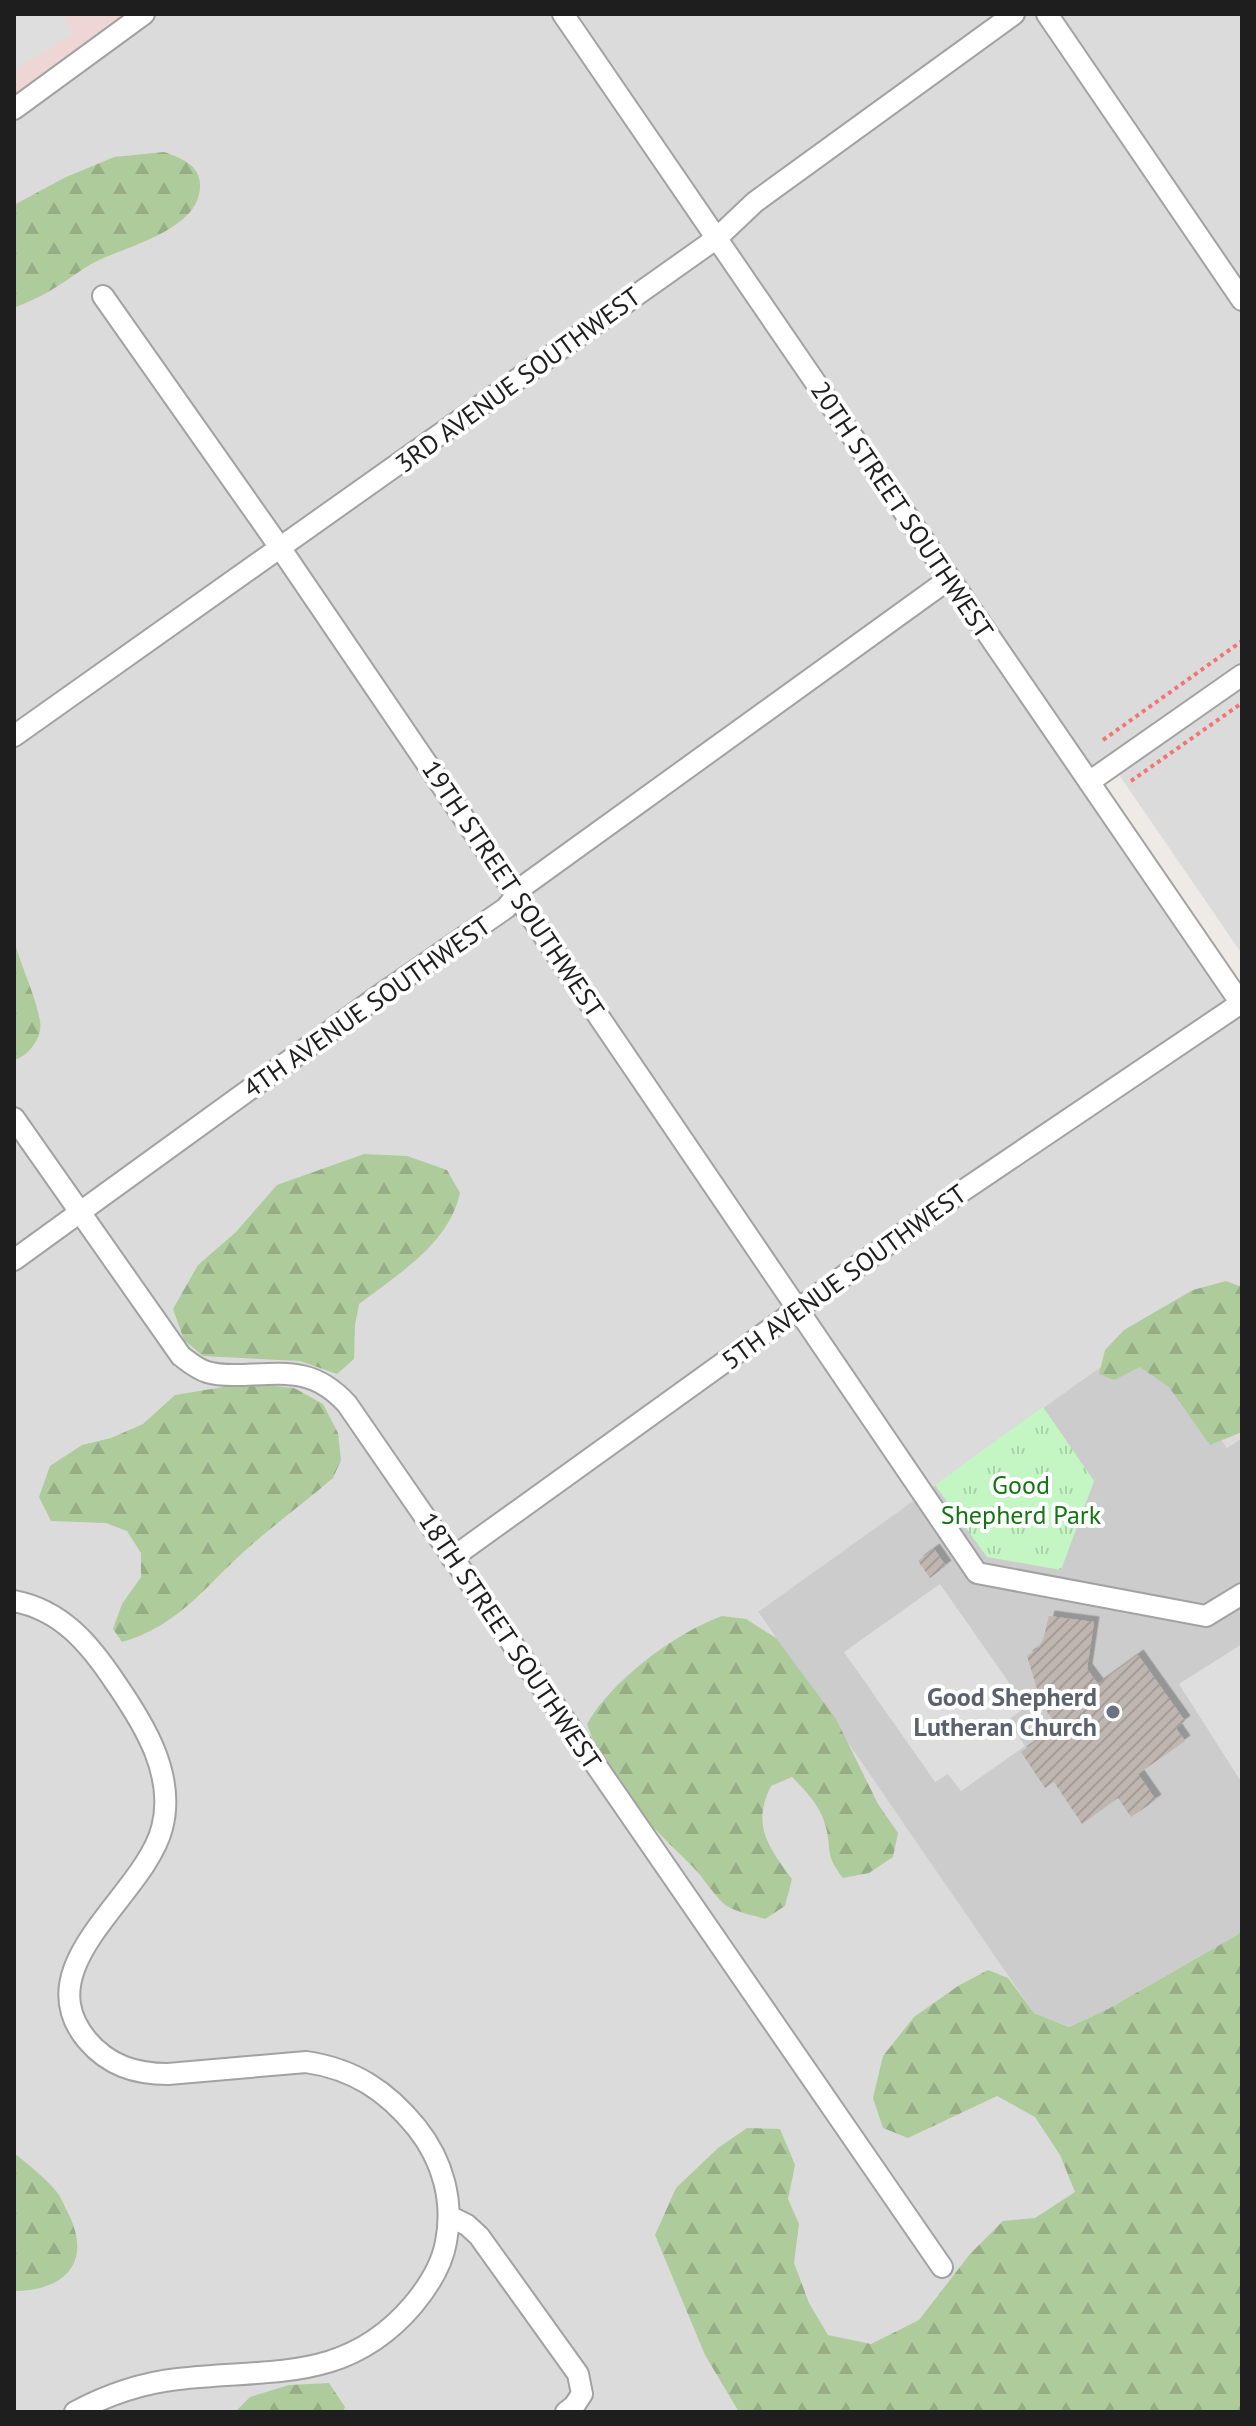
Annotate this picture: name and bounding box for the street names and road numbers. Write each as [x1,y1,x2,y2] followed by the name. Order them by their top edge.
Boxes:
[389,280,647,480] street label: 3RD AVENUE SOUTHWEST
[804,375,1001,645] street label: 20TH STREET SOUTHWEST
[415,754,612,1024] street label: 19TH STREET SOUTHWEST
[237,909,497,1105] street label: 4TH AVENUE SOUTHWEST
[715,1177,972,1376] street label: 5TH AVENUE SOUTHWEST
[412,1506,609,1776] street label: 18TH STREET SOUTHWEST

